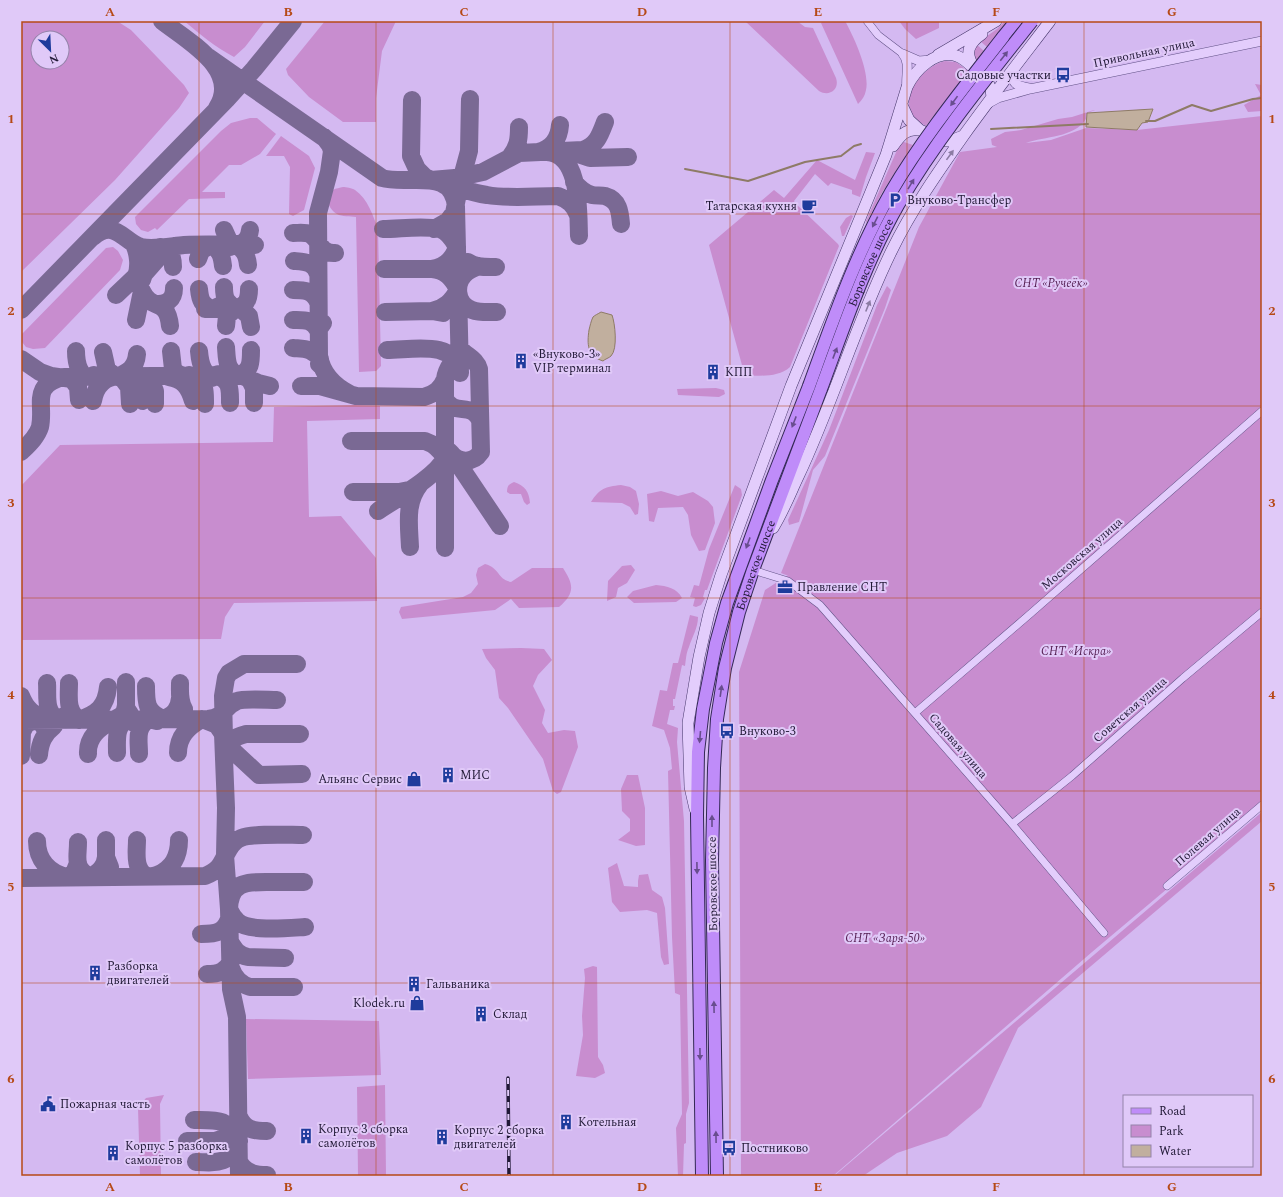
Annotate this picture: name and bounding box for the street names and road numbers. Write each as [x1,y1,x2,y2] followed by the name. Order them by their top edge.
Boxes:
[1092,33,1196,73] street label: Привольная улица
[843,215,899,309] street label: Боровское шоссе
[1037,513,1127,595] street label: Московская улица
[731,517,780,613] street label: Боровское шоссе
[1089,672,1171,748] street label: Советская улица
[924,709,992,783] street label: Садовая улица
[1171,803,1245,871] street label: Полевая улица
[703,836,723,932] street label: Боровское шоссе

